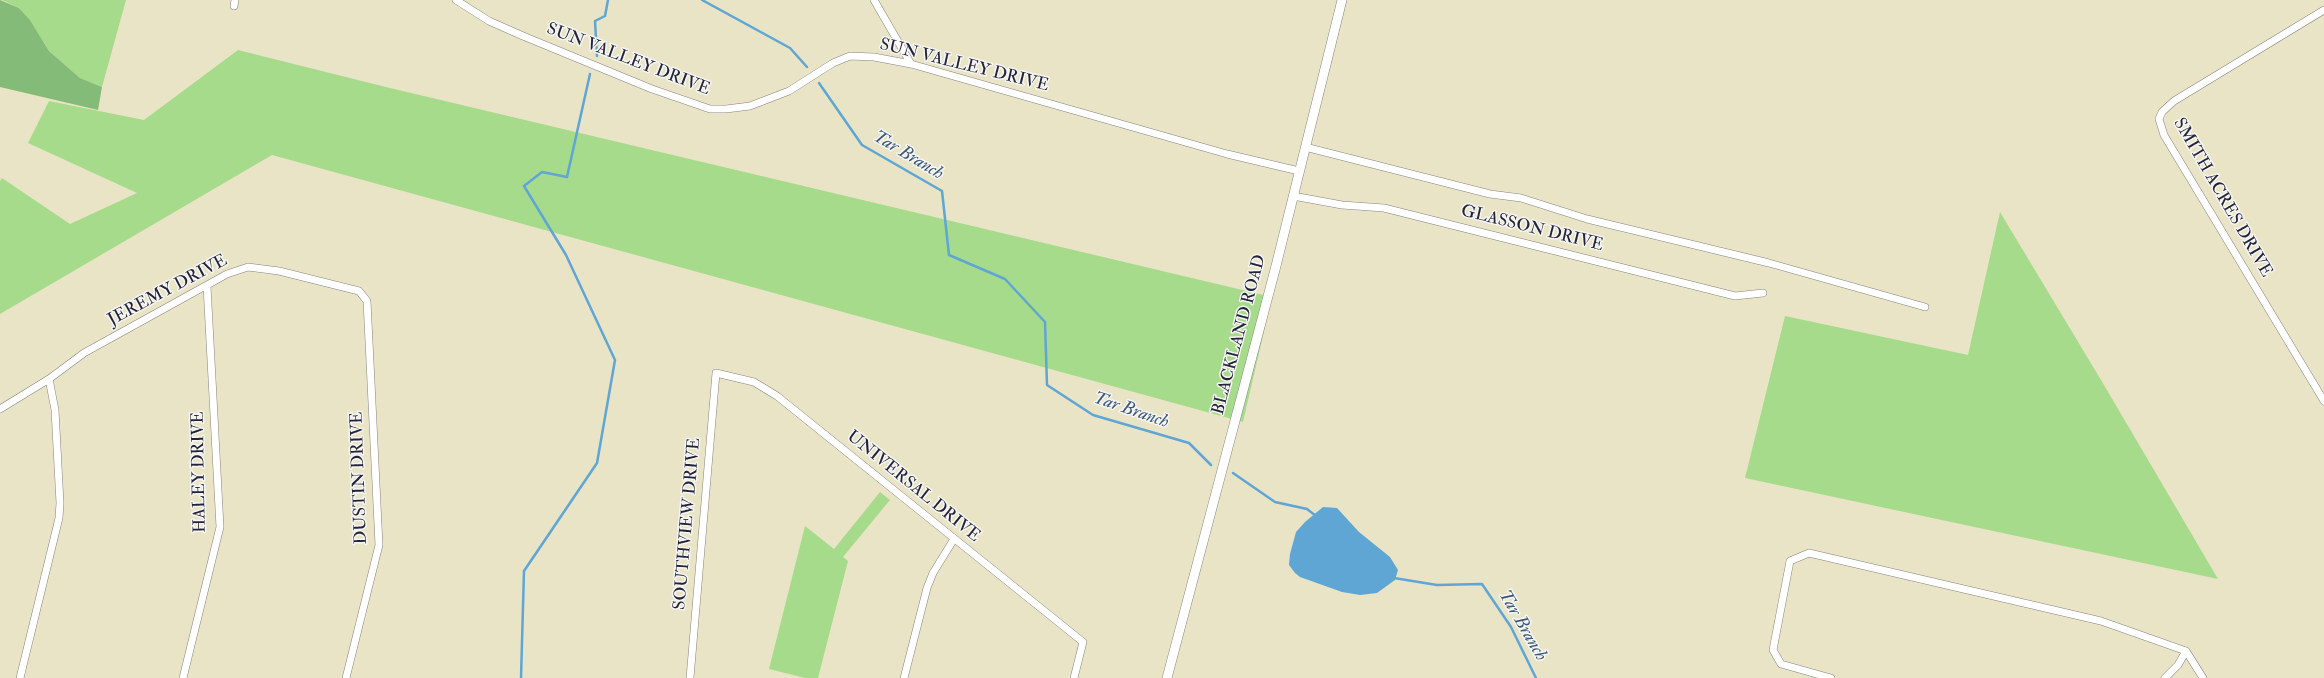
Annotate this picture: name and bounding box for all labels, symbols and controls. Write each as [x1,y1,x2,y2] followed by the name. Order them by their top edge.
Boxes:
[543,19,713,101] street label: SUN VALLEY DRIVE
[877,35,1051,97] street label: SUN VALLEY DRIVE
[2168,115,2276,281] street label: SMITH ACRES DRIVE
[869,127,947,185] water label: Tar Branch
[1459,201,1605,257] street label: GLASSON DRIVE
[105,251,231,331] street label: JEREMY DRIVE
[1209,253,1271,417] street label: BLACKLAND ROAD
[1091,388,1171,434] water label: Tar Branch
[189,411,211,533] street label: HALEY DRIVE
[347,411,373,545] street label: DUSTIN DRIVE
[842,427,984,547] street label: UNIVERSAL DRIVE
[670,437,706,611] street label: SOUTHVIEW DRIVE
[1493,587,1551,665] water label: Tar Branch

